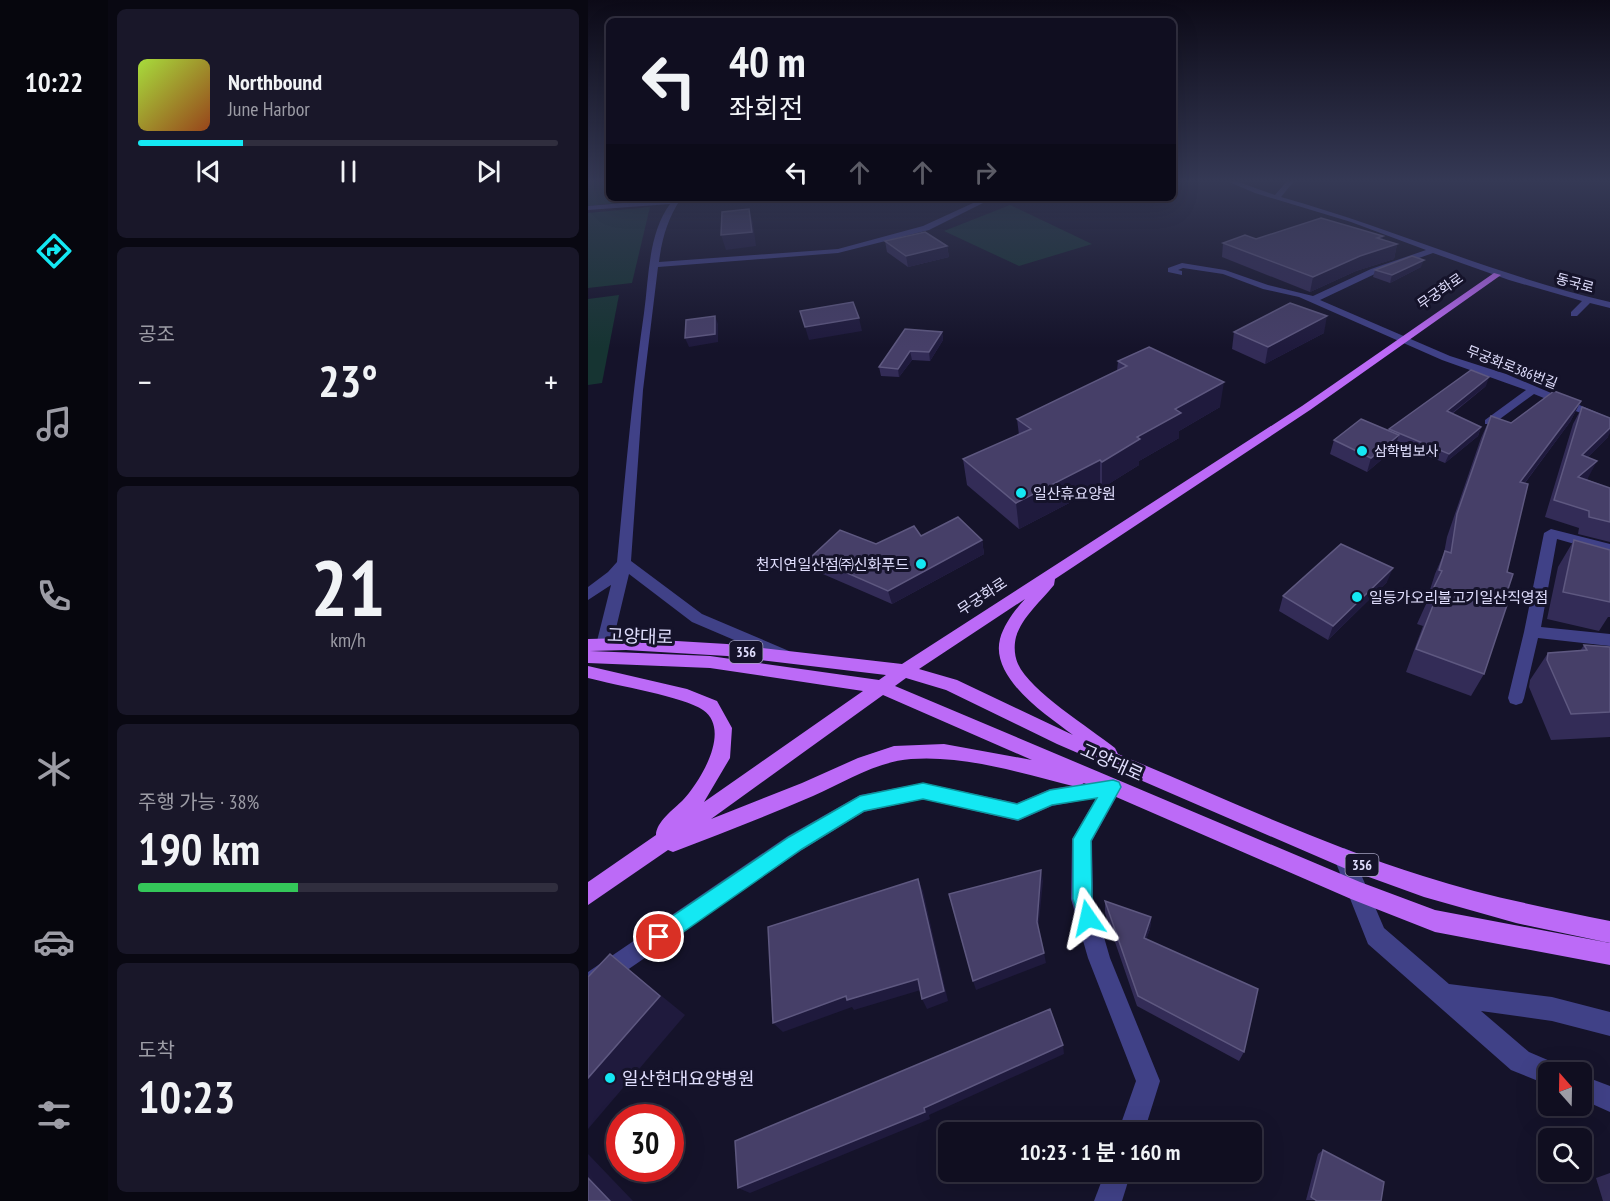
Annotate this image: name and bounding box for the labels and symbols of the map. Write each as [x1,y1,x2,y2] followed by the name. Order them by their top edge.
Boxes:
[1414,269,1466,313] street label: 무궁화로
[1554,269,1596,297] street label: 동국로
[1464,341,1560,393] street label: 무궁화로386번길
[1374,442,1439,460] place label: 삼학법보사
[1355,444,1369,458] marker: 삼학법보사
[1033,484,1116,503] place label: 일산휴요양원
[1014,486,1028,500] marker: 일산휴요양원
[756,555,909,574] place label: 천지연일산점㈜신화푸드
[914,557,928,571] marker: 천지연일산점㈜신화푸드
[954,573,1010,619] street label: 무궁화로
[1369,588,1548,607] place label: 일등가오리불고기일산직영점
[1350,590,1364,604] marker: 일등가오리불고기일산직영점
[606,623,674,649] street label: 고양대로
[730,641,762,663] road number: 356
[1077,738,1147,786] street label: 고양대로
[1346,854,1378,876] road number: 356
[1056,886,1120,950] position arrow
[633,911,684,962] pin
[1538,1062,1592,1116] north arrow
[622,1067,754,1090] place label: 일산현대요양병원
[603,1071,617,1085] marker: 일산현대요양병원
[606,1104,684,1182] speed limit sign: 30

